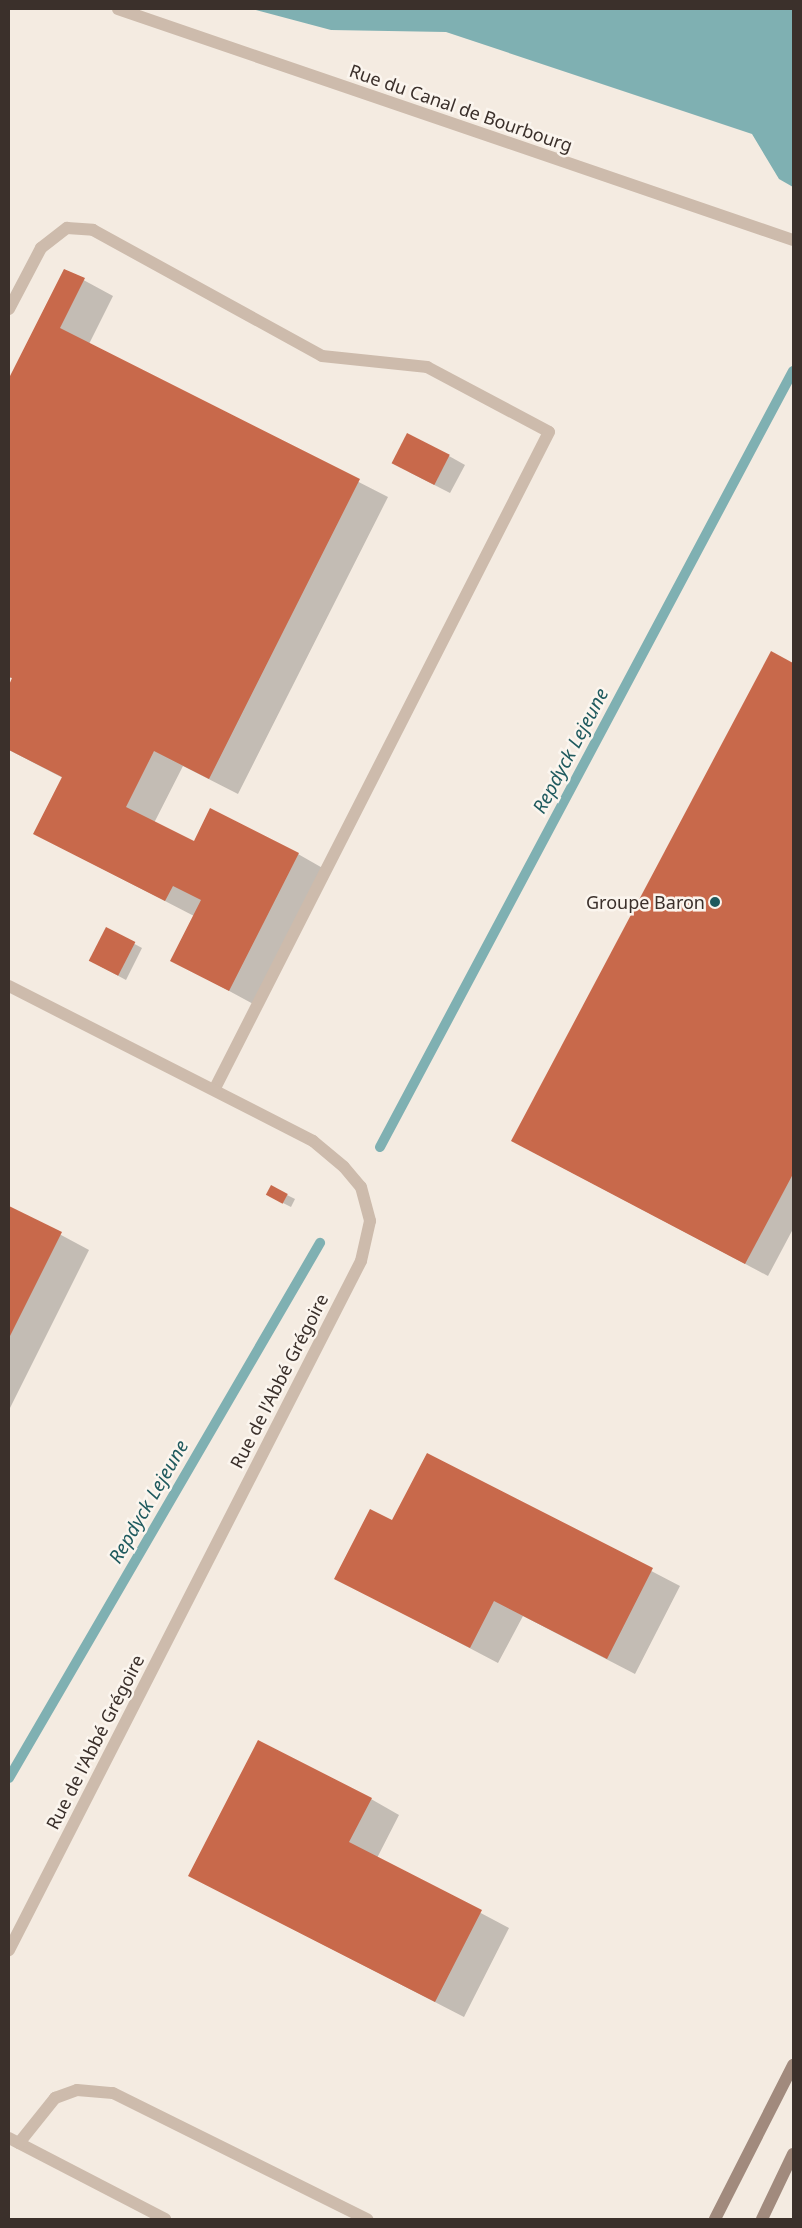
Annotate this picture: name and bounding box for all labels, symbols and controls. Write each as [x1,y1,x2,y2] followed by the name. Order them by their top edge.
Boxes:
[347,60,575,156] street label: Rue du Canal de Bourbourg
[528,684,614,818] water label: Repdyck Lejeune
[586,891,705,913] place label: Groupe Baron
[709,896,721,908] marker: Groupe Baron
[226,1290,332,1472] street label: Rue de l'Abbé Grégoire
[104,1436,194,1568] water label: Repdyck Lejeune
[42,1651,148,1833] street label: Rue de l'Abbé Grégoire

